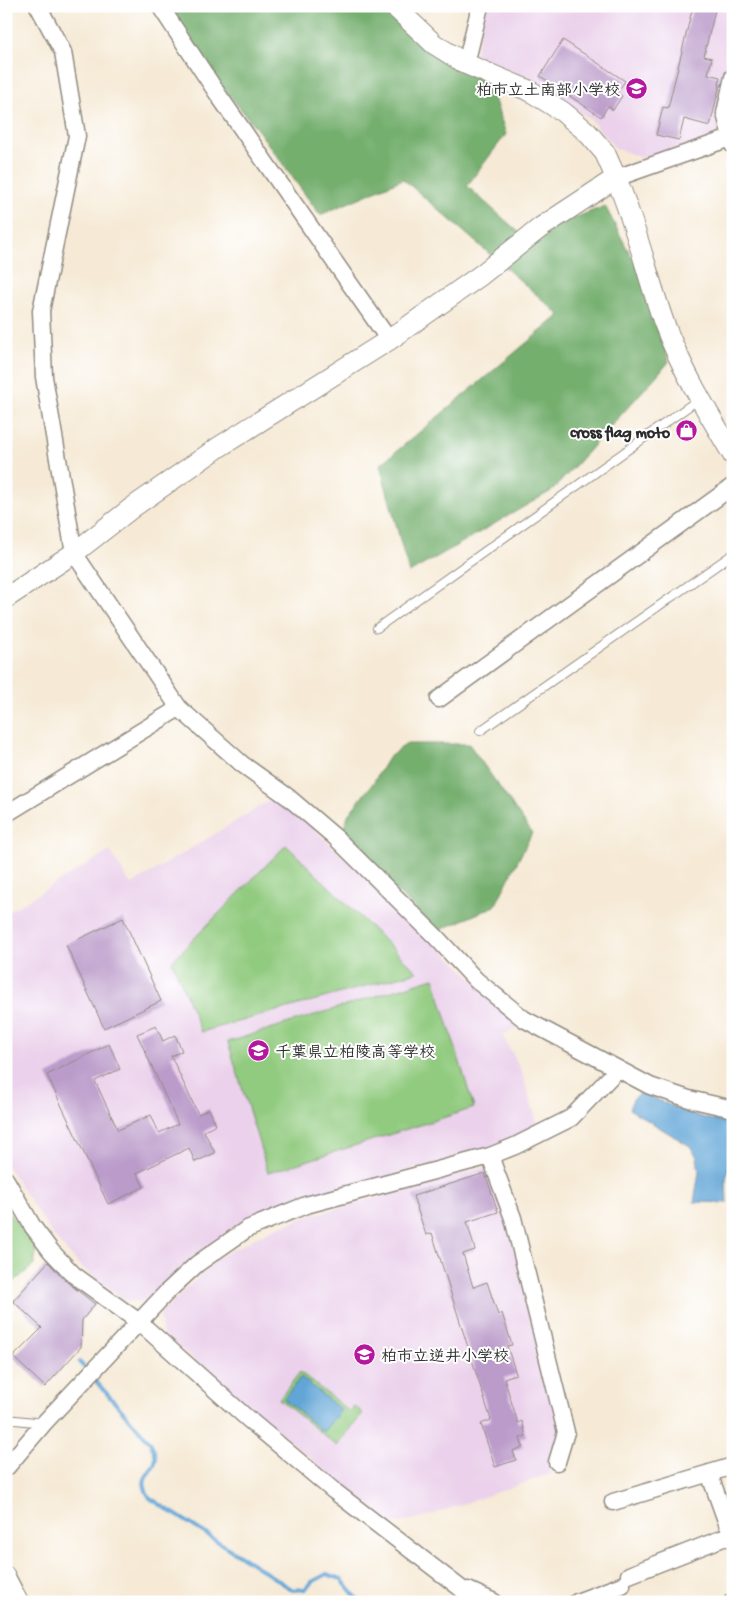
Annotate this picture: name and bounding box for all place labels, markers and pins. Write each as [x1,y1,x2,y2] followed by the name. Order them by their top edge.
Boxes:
[624,77,648,101] school or university icon: 柏市立土南部小学校
[476,81,620,102] place label: 柏市立土南部小学校
[674,419,698,443] shop icon: cross flag moto
[570,425,671,444] place label: cross flag moto
[247,1039,271,1063] school or university icon: 千葉県立柏陵高等学校
[275,1043,435,1064] place label: 千葉県立柏陵高等学校
[353,1343,377,1367] school or university icon: 柏市立逆井小学校
[381,1348,509,1368] place label: 柏市立逆井小学校

